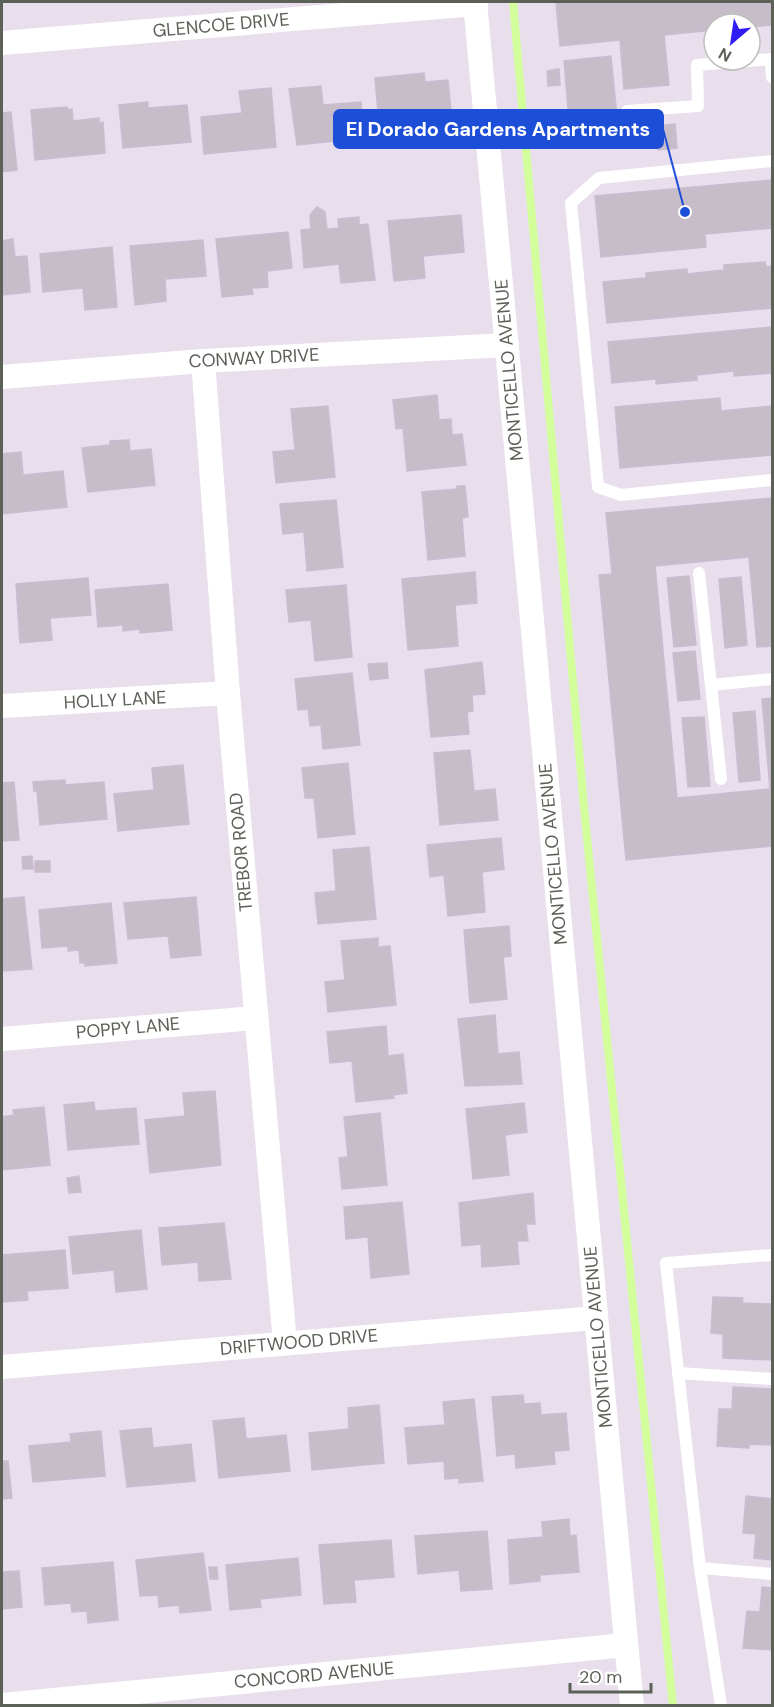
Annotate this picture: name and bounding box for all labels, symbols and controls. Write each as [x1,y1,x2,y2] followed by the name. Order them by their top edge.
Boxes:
[152,7,290,43] street label: GLENCOE DRIVE
[702,12,762,72] north arrow
[715,43,735,67] text: N
[334,110,663,148] callout: El Dorado Gardens Apartments
[346,116,650,142] text: El Dorado Gardens Apartments
[489,278,529,462] street label: MONTICELLO AVENUE
[188,343,320,373] street label: CONWAY DRIVE
[63,685,167,715] street label: HOLLY LANE
[533,762,573,946] street label: MONTICELLO AVENUE
[224,792,258,912] street label: TREBOR ROAD
[75,1011,181,1045] street label: POPPY LANE
[578,1245,618,1429] street label: MONTICELLO AVENUE
[219,1323,379,1361] street label: DRIFTWOOD DRIVE
[233,1656,395,1694] street label: CONCORD AVENUE
[570,1656,651,1694] scale bar
[579,1665,622,1689] text: 20 m

